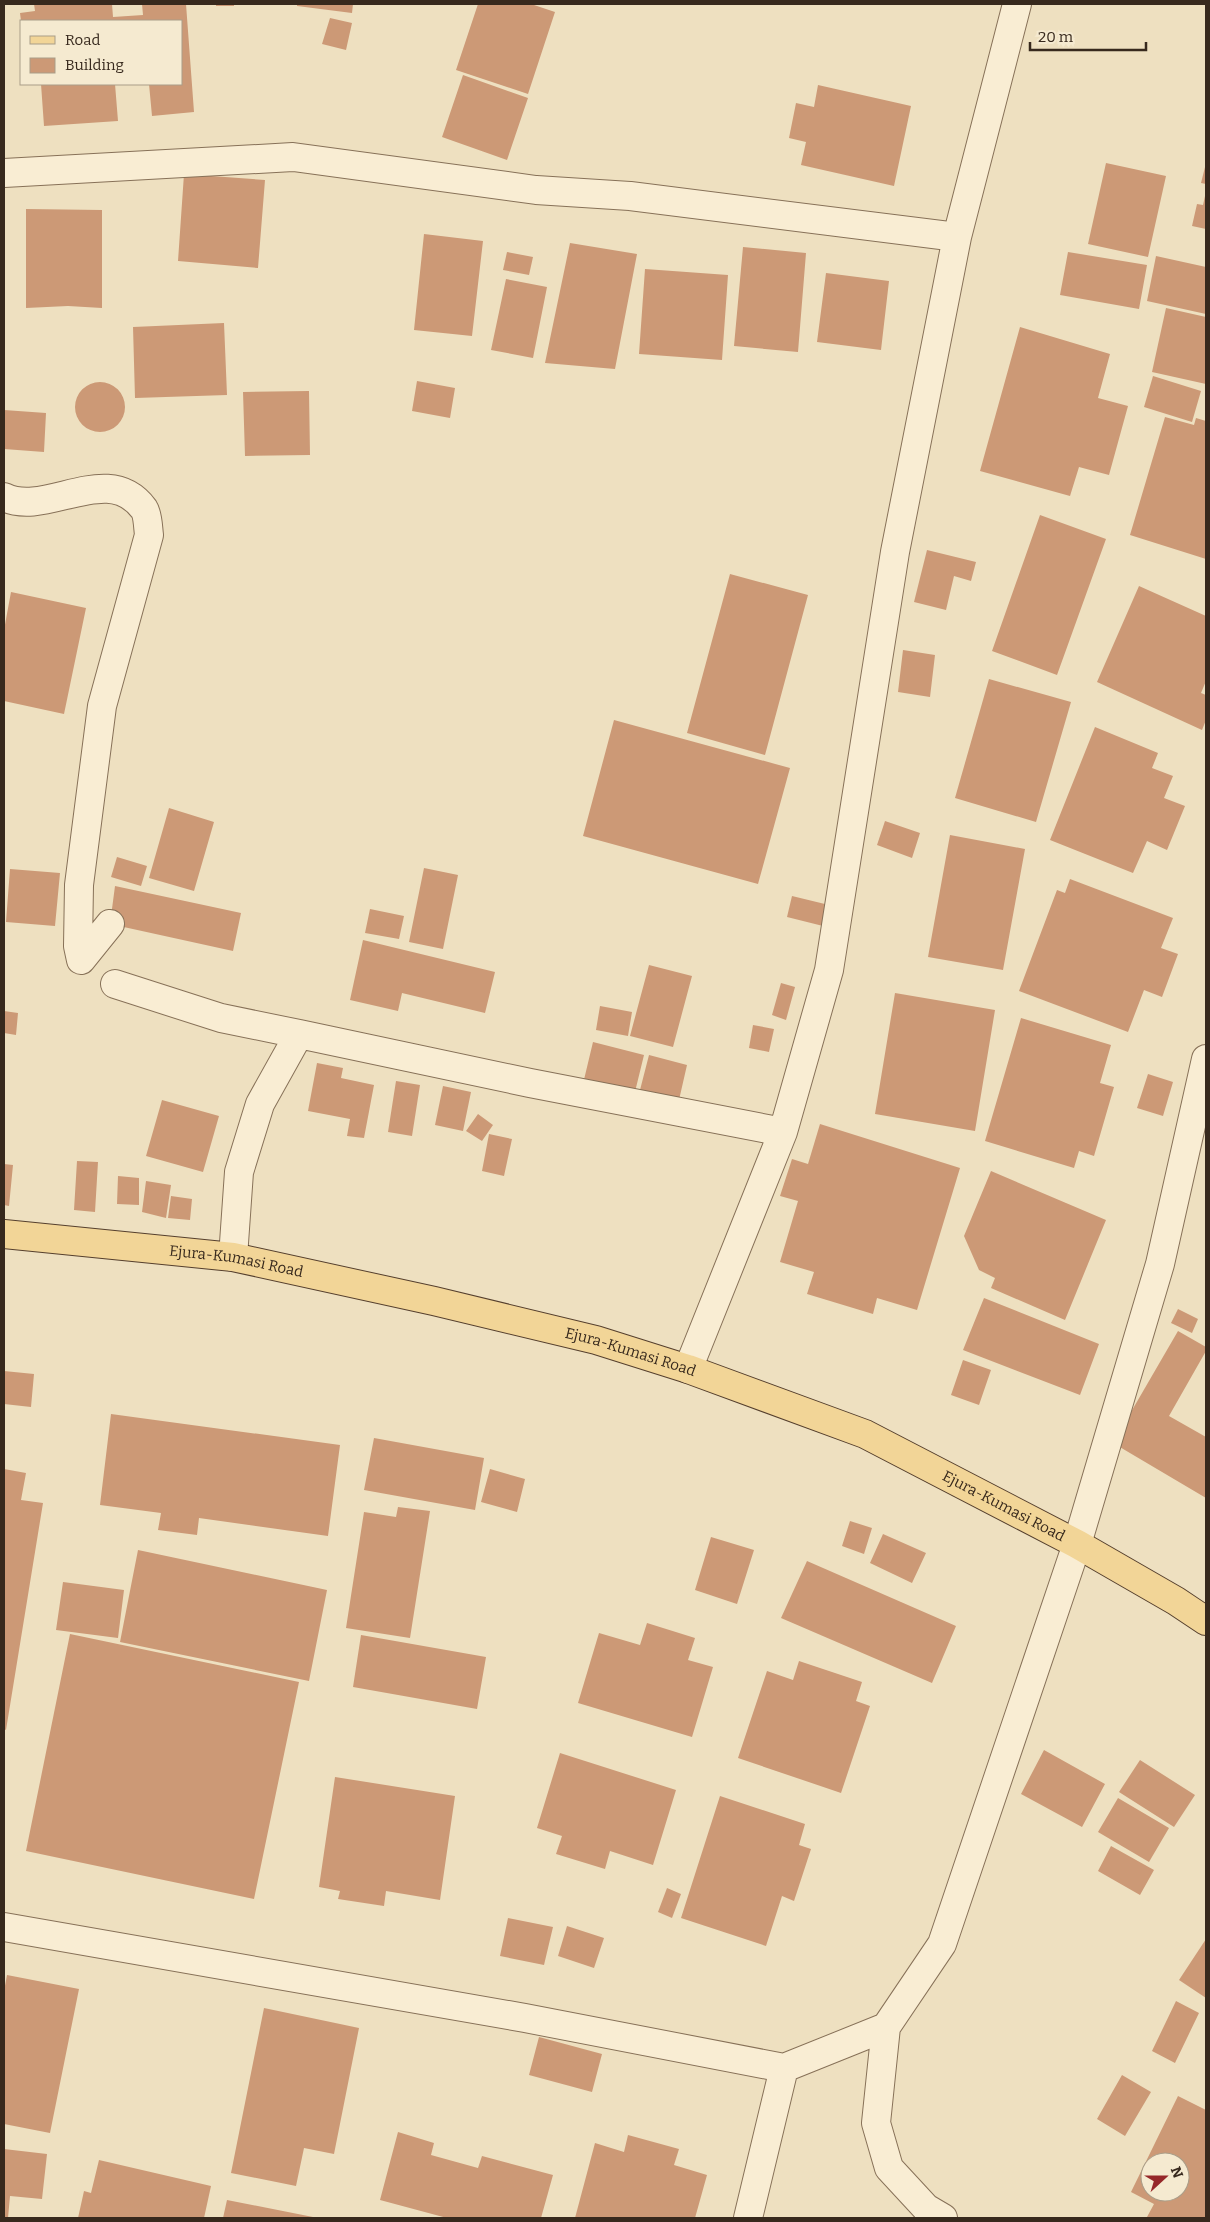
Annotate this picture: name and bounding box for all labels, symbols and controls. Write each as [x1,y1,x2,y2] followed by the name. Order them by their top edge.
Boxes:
[20,20,182,85] legend
[1030,20,1146,52] scale bar
[1038,28,1074,46] text: 20 m
[65,31,100,49] text: Road
[65,56,124,74] text: Building
[168,1242,305,1281] street label: Ejura-Kumasi Road
[563,1324,699,1380] street label: Ejura-Kumasi Road
[940,1467,1068,1545] street label: Ejura-Kumasi Road
[1140,2152,1190,2202] north arrow
[1167,2164,1187,2181] text: N

